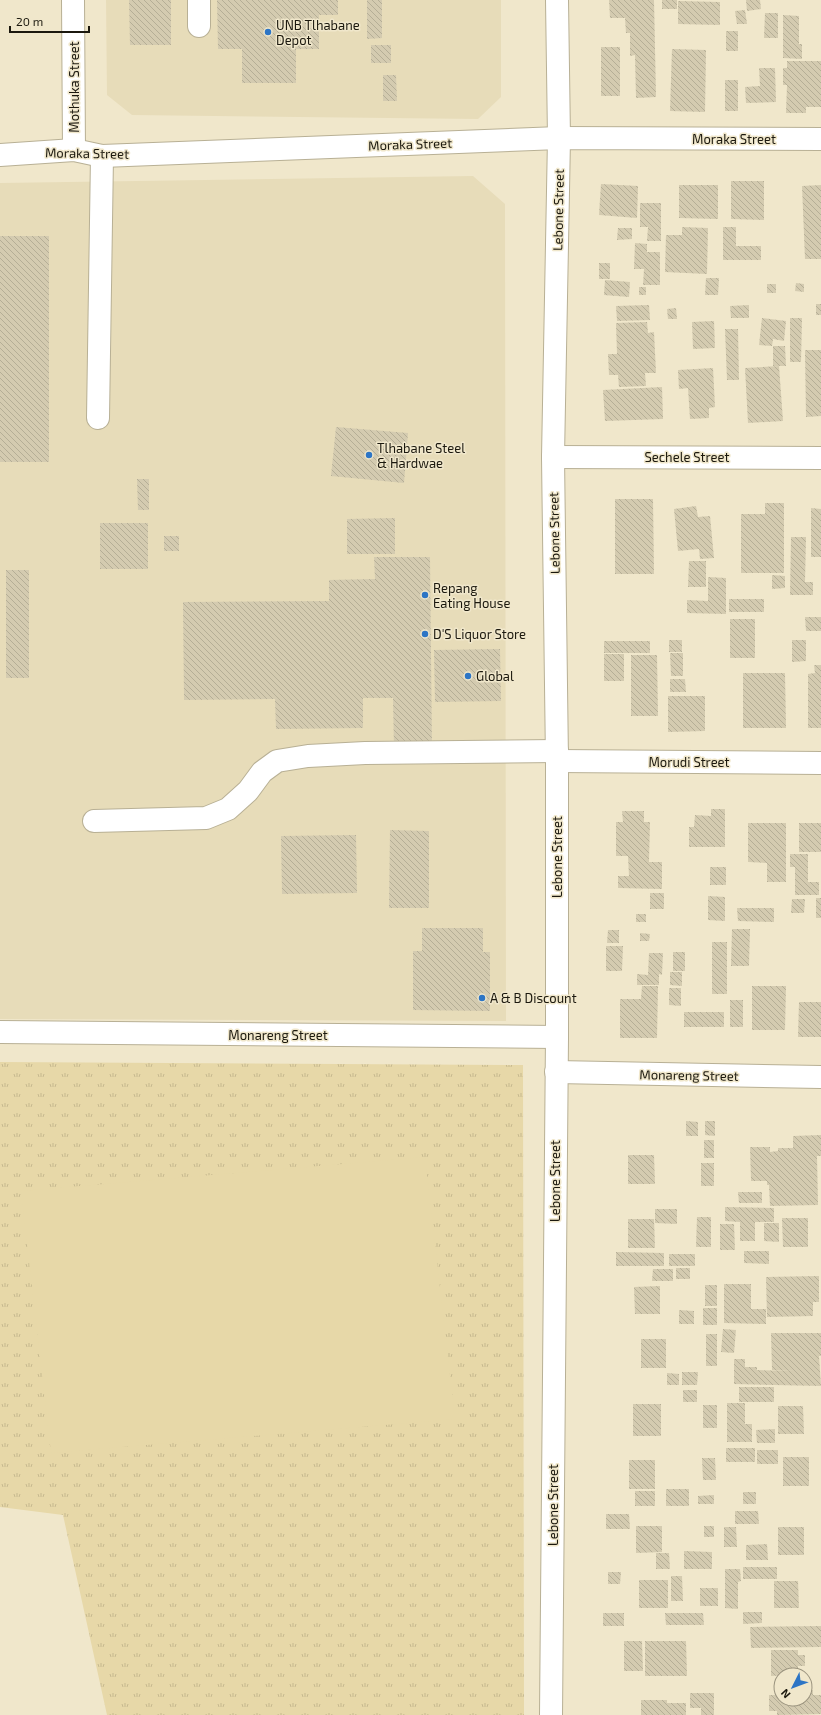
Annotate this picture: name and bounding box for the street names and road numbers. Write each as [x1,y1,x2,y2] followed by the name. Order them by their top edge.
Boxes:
[66,41,82,133] street label: Mothuka Street
[692,131,776,147] street label: Moraka Street
[368,135,452,153] street label: Moraka Street
[45,144,129,162] street label: Moraka Street
[549,169,567,251] street label: Lebone Street
[644,449,730,465] street label: Sechele Street
[545,492,563,574] street label: Lebone Street
[648,754,730,770] street label: Morudi Street
[549,816,565,898] street label: Lebone Street
[228,1027,328,1043] street label: Monareng Street
[639,1066,739,1084] street label: Monareng Street
[547,1140,563,1222] street label: Lebone Street
[545,1464,561,1546] street label: Lebone Street

